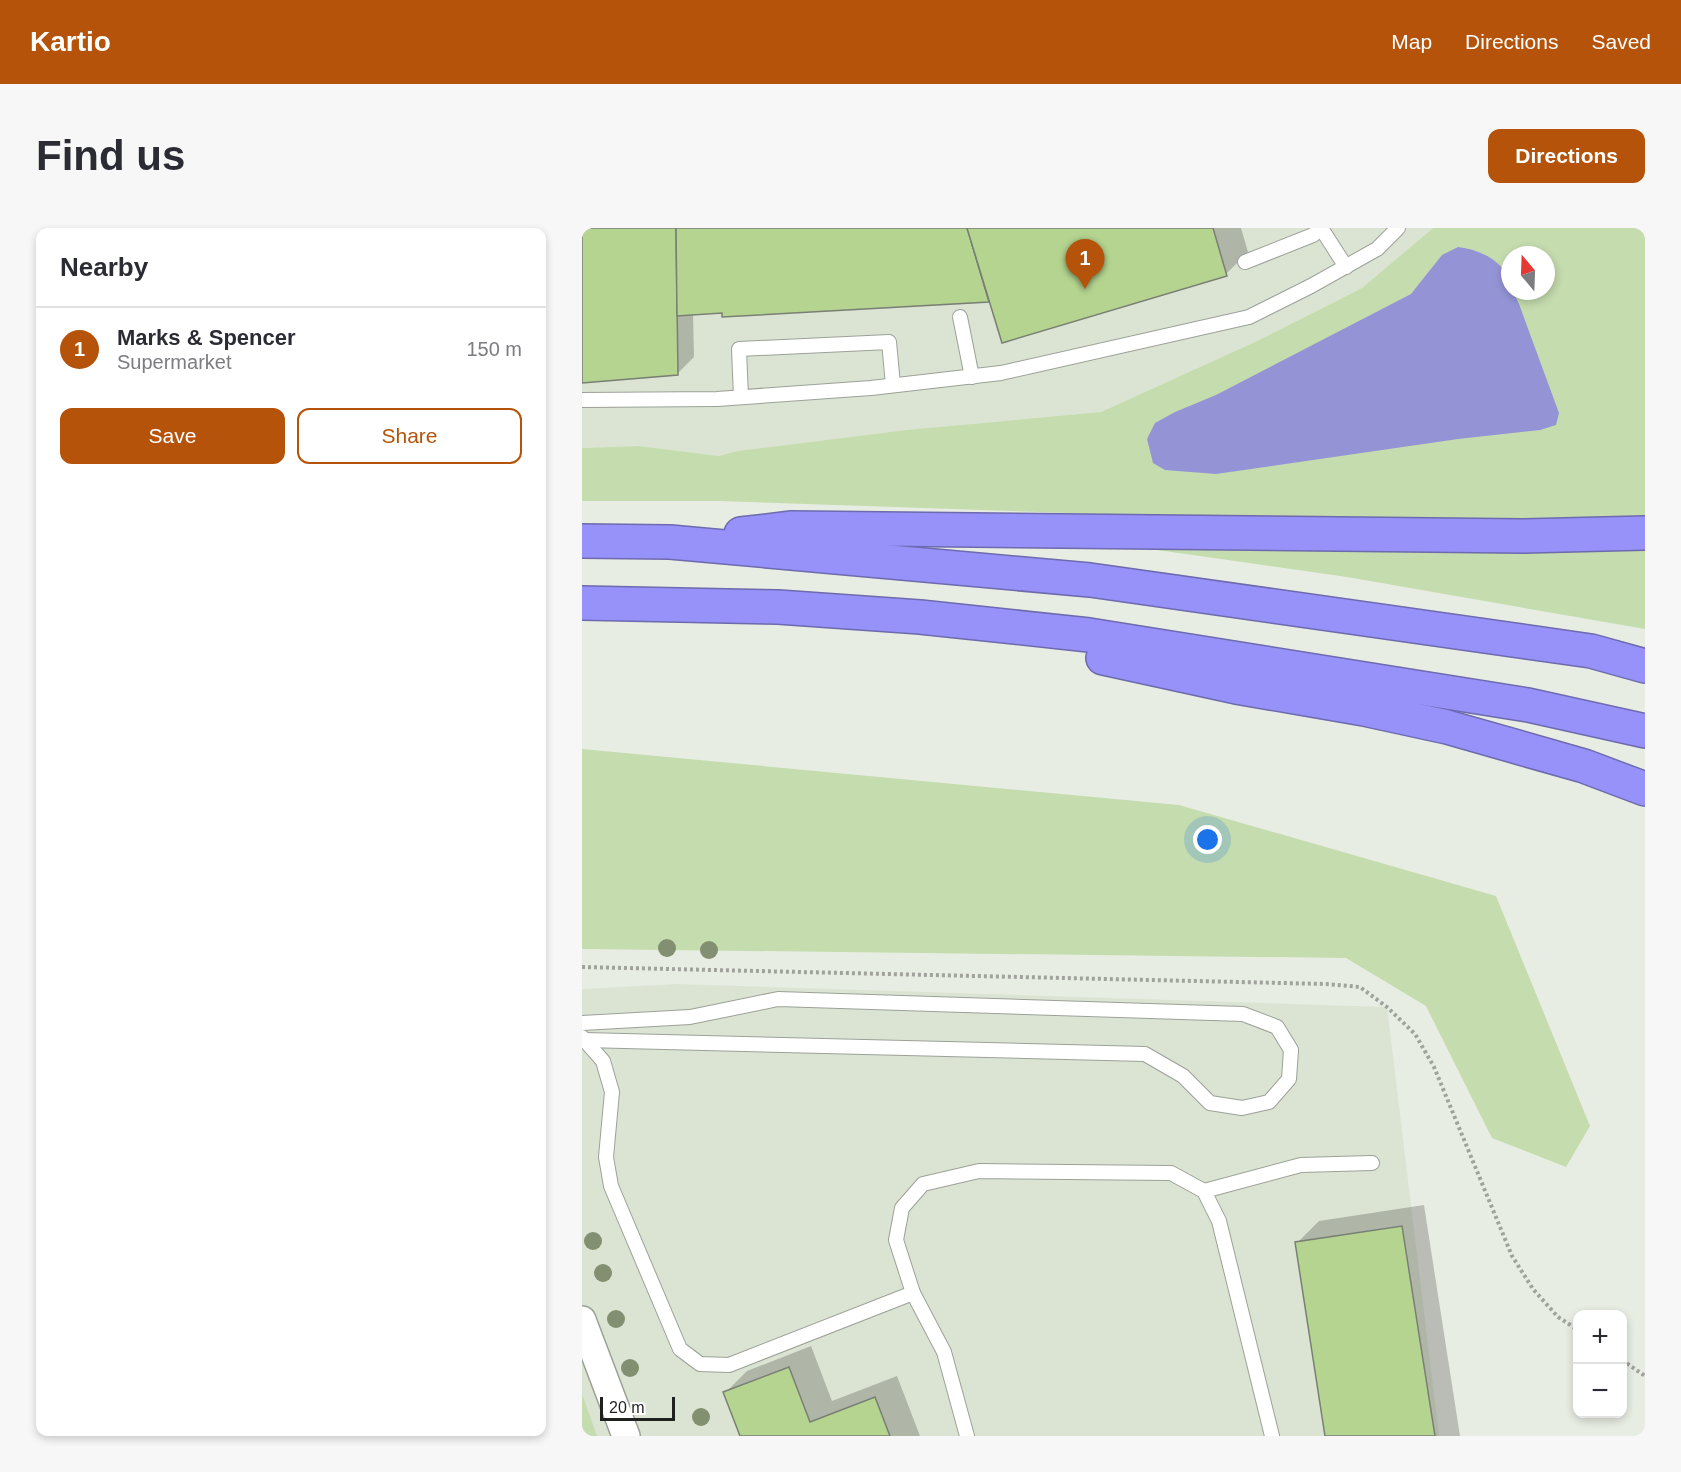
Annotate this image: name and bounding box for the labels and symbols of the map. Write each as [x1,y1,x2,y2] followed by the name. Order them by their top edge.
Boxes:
[1066,239,1104,289] pin: 1
[1501,246,1555,300] north arrow
[1193,825,1222,854] your location
[600,1394,675,1422] scale bar

